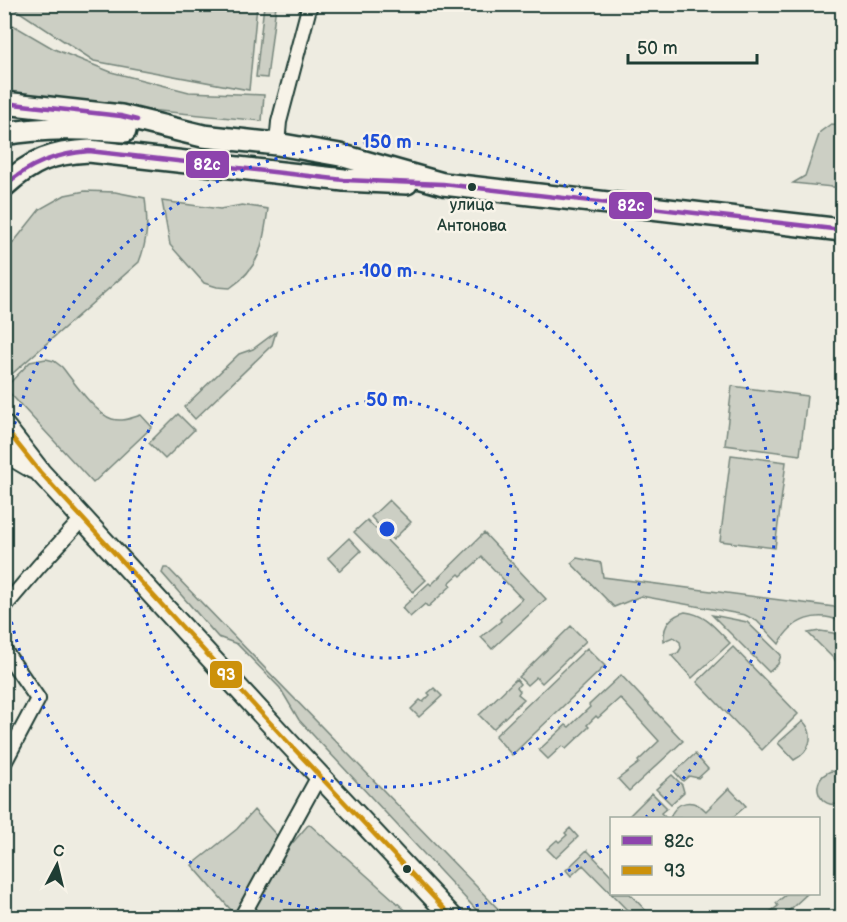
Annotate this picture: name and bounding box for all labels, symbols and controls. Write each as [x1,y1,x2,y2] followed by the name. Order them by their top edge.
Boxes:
[628,27,757,65] scale bar
[637,38,678,59] text: 50 m
[362,132,412,153] text: 150 m
[185,150,230,179] line badge: 82с
[193,156,221,175] text: 82с
[466,181,478,193] marker: улица Антонова
[608,191,653,220] line badge: 82с
[436,196,507,236] place label: улица Антонова
[617,197,645,216] text: 82с
[362,261,412,282] text: 100 m
[366,390,408,411] text: 50 m
[377,519,397,539] centre of rings
[209,660,243,689] line badge: 93
[217,666,235,685] text: 93
[610,817,820,895] legend
[664,831,694,852] text: 82с
[27,835,87,895] north arrow
[52,841,65,862] text: С
[664,861,685,882] text: 93
[401,863,413,875] unlabelled marker

